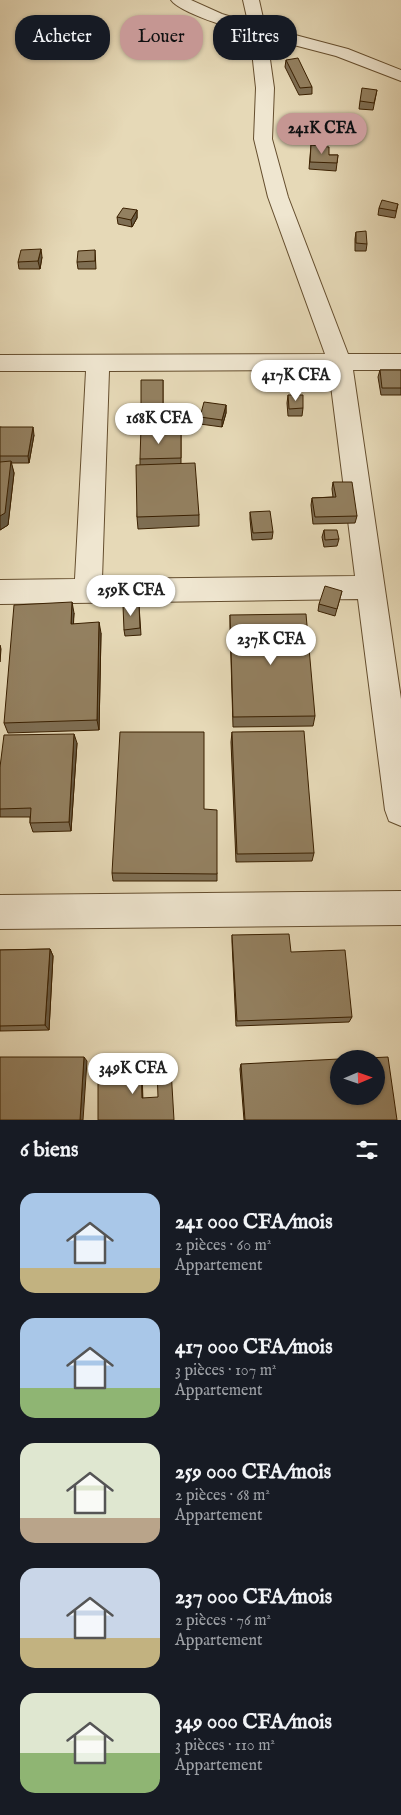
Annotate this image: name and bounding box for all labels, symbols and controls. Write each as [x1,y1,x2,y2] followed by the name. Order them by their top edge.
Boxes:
[15,15,110,60] chip: Acheter
[120,15,203,60] chip: Louer
[213,15,297,60] chip: Filtres
[270,112,374,155] pin: 241K CFA
[288,119,356,139] text: 241K CFA
[244,360,348,402] pin: 417K CFA
[262,366,330,386] text: 417K CFA
[107,402,211,445] pin: 168K CFA
[126,409,192,429] text: 168K CFA
[79,574,183,617] pin: 259K CFA
[97,581,165,601] text: 259K CFA
[219,624,323,666] pin: 237K CFA
[237,630,305,650] text: 237K CFA
[330,1050,385,1105] north arrow
[330,1050,385,1105] map controls
[81,1052,185,1095] pin: 349K CFA
[99,1059,167,1079] text: 349K CFA
[353,1136,381,1164] icon: filters
[20,1137,78,1164] text: 6 biens
[175,1209,333,1236] text: 241 000 CFA/mois
[60,1213,120,1273] icon: home
[175,1236,271,1256] text: 2 pièces · 60 m²
[175,1256,262,1276] text: Appartement
[175,1334,333,1361] text: 417 000 CFA/mois
[60,1338,120,1398] icon: home
[175,1361,277,1381] text: 3 pièces · 107 m²
[175,1381,262,1401] text: Appartement
[175,1459,331,1486] text: 259 000 CFA/mois
[60,1463,120,1523] icon: home
[175,1486,270,1506] text: 2 pièces · 68 m²
[175,1506,262,1526] text: Appartement
[175,1584,332,1611] text: 237 000 CFA/mois
[60,1588,120,1648] icon: home
[175,1611,271,1631] text: 2 pièces · 76 m²
[175,1631,262,1651] text: Appartement
[175,1709,332,1736] text: 349 000 CFA/mois
[60,1713,120,1773] icon: home
[175,1736,275,1756] text: 3 pièces · 110 m²
[175,1756,262,1776] text: Appartement

